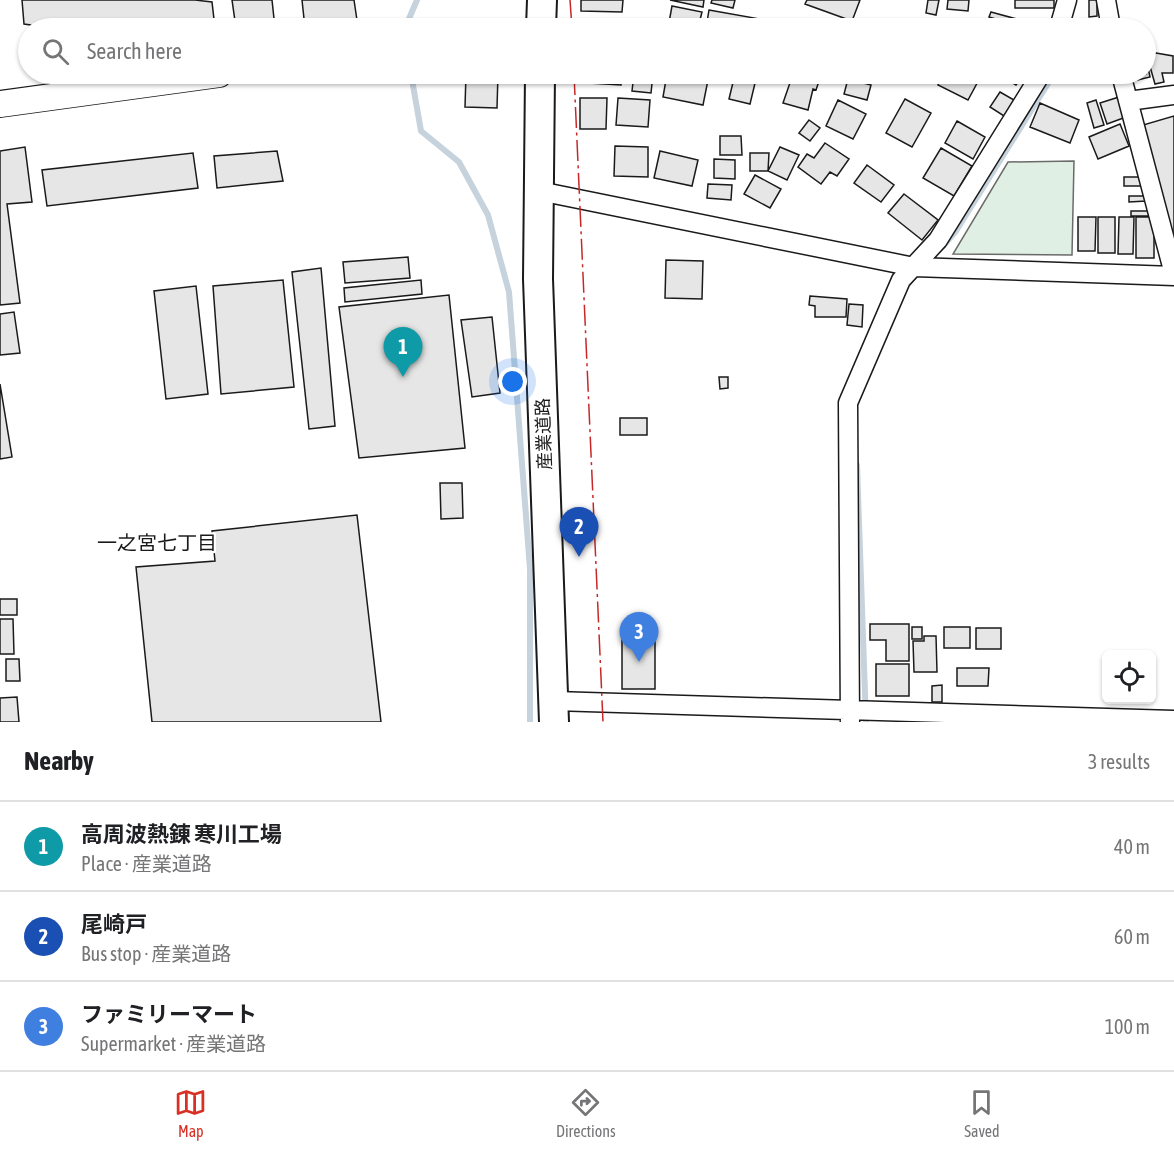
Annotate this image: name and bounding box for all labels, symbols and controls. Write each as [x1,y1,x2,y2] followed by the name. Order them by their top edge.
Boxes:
[18,18,1156,84] search box
[39,35,72,68] icon: search
[87,38,182,64] text: Search here
[384,328,422,377] pin: 1
[498,367,527,396] your location
[532,398,555,470] street label: 産業道路
[560,508,598,557] pin: 2
[97,531,217,554] district label: 一之宮七丁目
[620,612,658,662] pin: 3
[1102,650,1156,704] map controls
[1102,650,1156,704] button: locate
[24,746,94,776] text: Nearby
[1088,750,1150,773] text: 3 results
[81,821,282,847] text: 高周波熱錬 寒川工場
[39,835,48,858] text: 1
[1114,835,1150,858] text: 40 m
[81,852,212,875] text: Place · 産業道路
[81,911,147,937] text: 尾崎戸
[39,925,48,948] text: 2
[1114,925,1150,948] text: 60 m
[81,942,231,965] text: Bus stop · 産業道路
[81,1001,257,1027] text: ファミリーマート
[39,1015,48,1038] text: 3
[1105,1015,1150,1038] text: 100 m
[81,1032,266,1055] text: Supermarket · 産業道路
[174,1086,207,1140] tab: Map
[556,1086,616,1140] tab: Directions
[964,1086,1000,1140] tab: Saved

